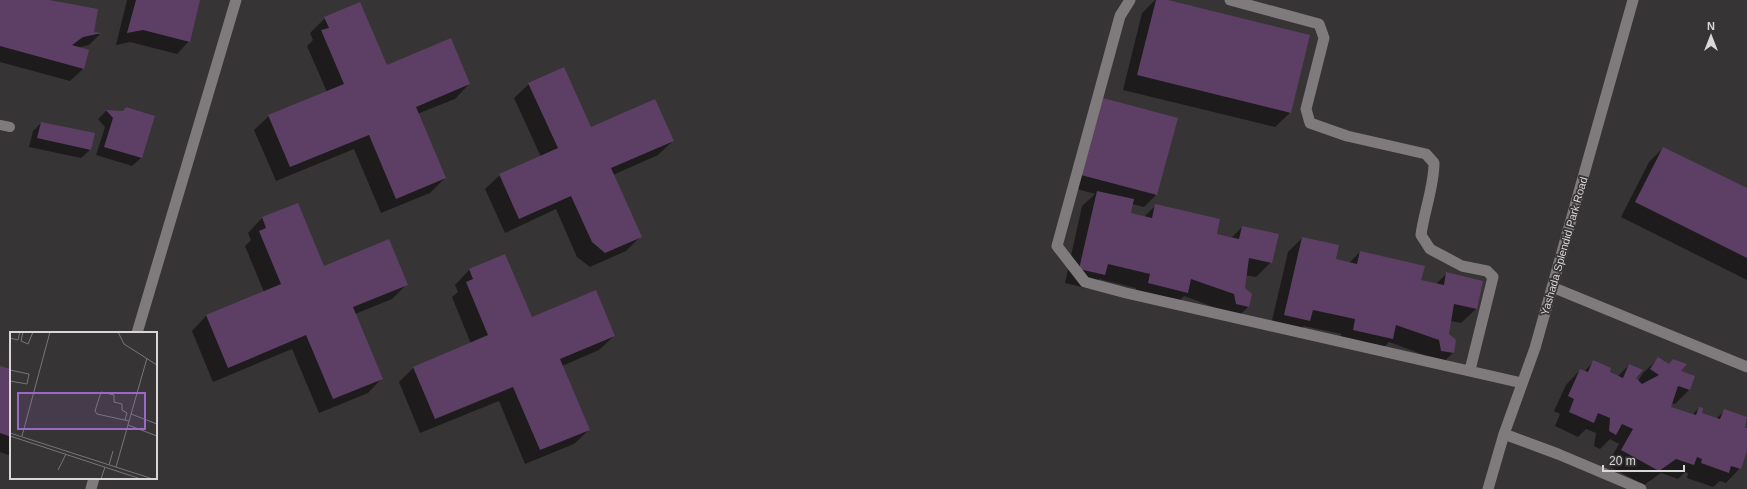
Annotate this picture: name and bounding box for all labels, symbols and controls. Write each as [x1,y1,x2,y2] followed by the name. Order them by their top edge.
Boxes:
[1691,16,1731,56] north arrow
[1707,20,1715,32] text: N
[1538,175,1590,317] street label: Yashada Splendid Park Road
[10,332,157,479] inset map
[1603,447,1684,473] scale bar
[1609,454,1636,468] text: 20 m

